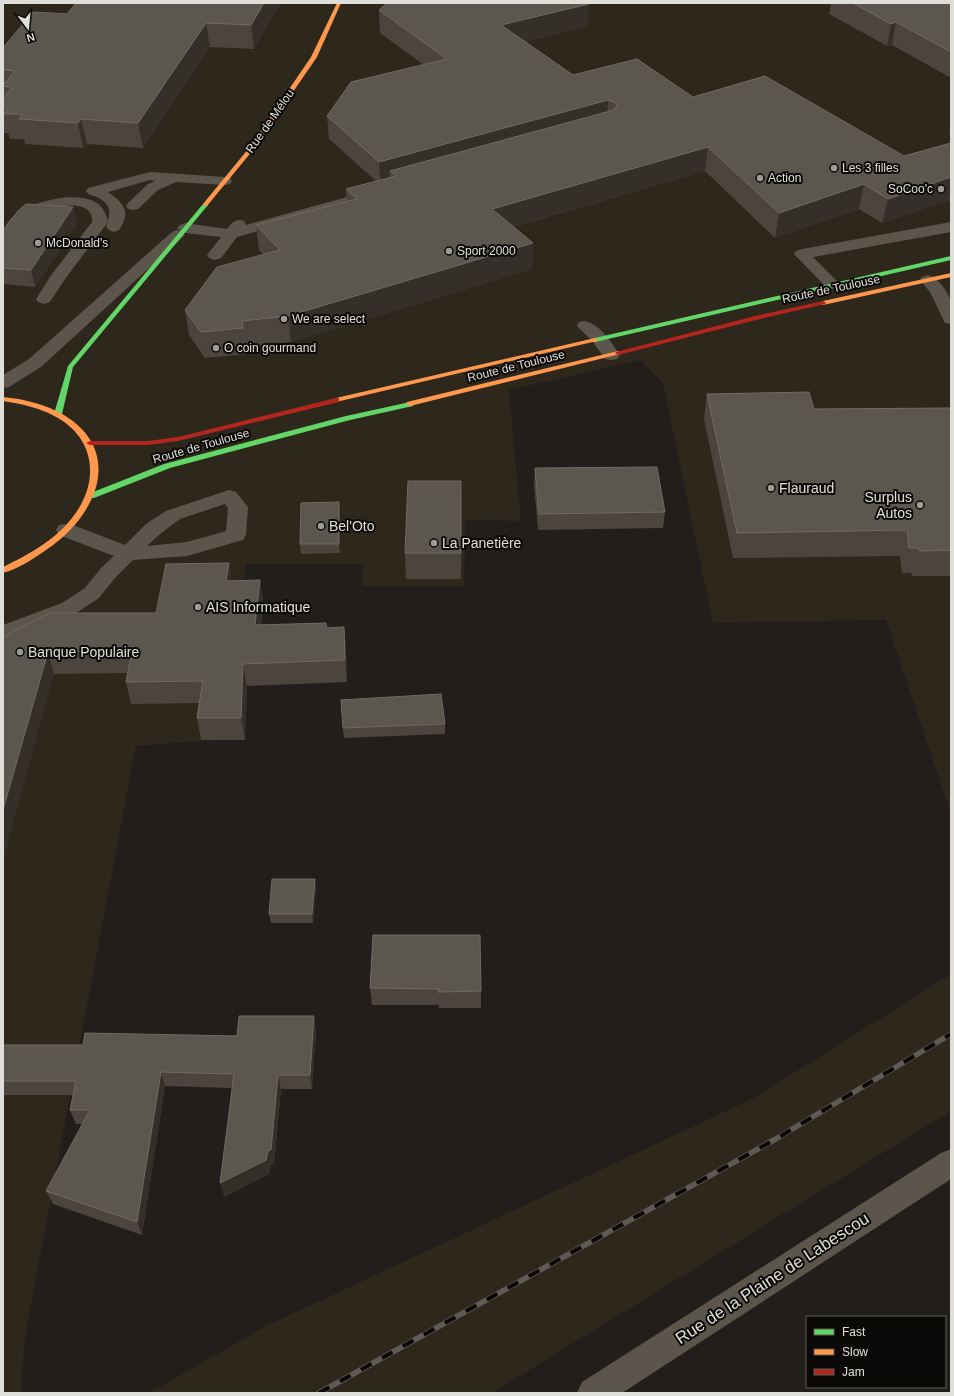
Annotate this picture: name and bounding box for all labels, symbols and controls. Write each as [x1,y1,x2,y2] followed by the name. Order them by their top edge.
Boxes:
[8,8,48,48] north arrow
[25,31,36,44] text: N
[243,86,297,156] street label: Rue de Mélou
[842,161,899,175] place label: Les 3 filles
[829,163,839,173] marker: Les 3 filles
[768,171,801,185] place label: Action
[755,173,765,183] marker: Action
[888,182,933,196] place label: SoCoo'c
[936,184,946,194] marker: SoCoo'c
[46,236,108,250] place label: McDonald's
[33,238,43,248] marker: McDonald's
[457,244,516,258] place label: Sport 2000
[444,246,454,256] marker: Sport 2000
[781,272,882,306] street label: Route de Toulouse
[292,312,366,326] place label: We are select
[279,314,289,324] marker: We are select
[224,341,316,355] place label: O coin gourmand
[211,343,221,353] marker: O coin gourmand
[466,347,566,385] street label: Route de Toulouse
[151,425,251,466] street label: Route de Toulouse
[779,480,834,496] place label: Flauraud
[766,483,776,493] marker: Flauraud
[865,489,912,521] place label: Surplus Autos
[915,500,925,510] marker: Surplus Autos
[329,518,375,534] place label: Bel'Oto
[316,521,326,531] marker: Bel'Oto
[442,535,522,551] place label: La Panetière
[429,538,439,548] marker: La Panetière
[206,599,310,615] place label: AIS Informatique
[193,602,203,612] marker: AIS Informatique
[28,644,140,660] place label: Banque Populaire
[15,647,25,657] marker: Banque Populaire
[672,1209,873,1348] street label: Rue de la Plaine de Labescou
[806,1316,946,1388] legend
[842,1325,866,1339] text: Fast
[842,1345,868,1359] text: Slow
[842,1365,865,1379] text: Jam

